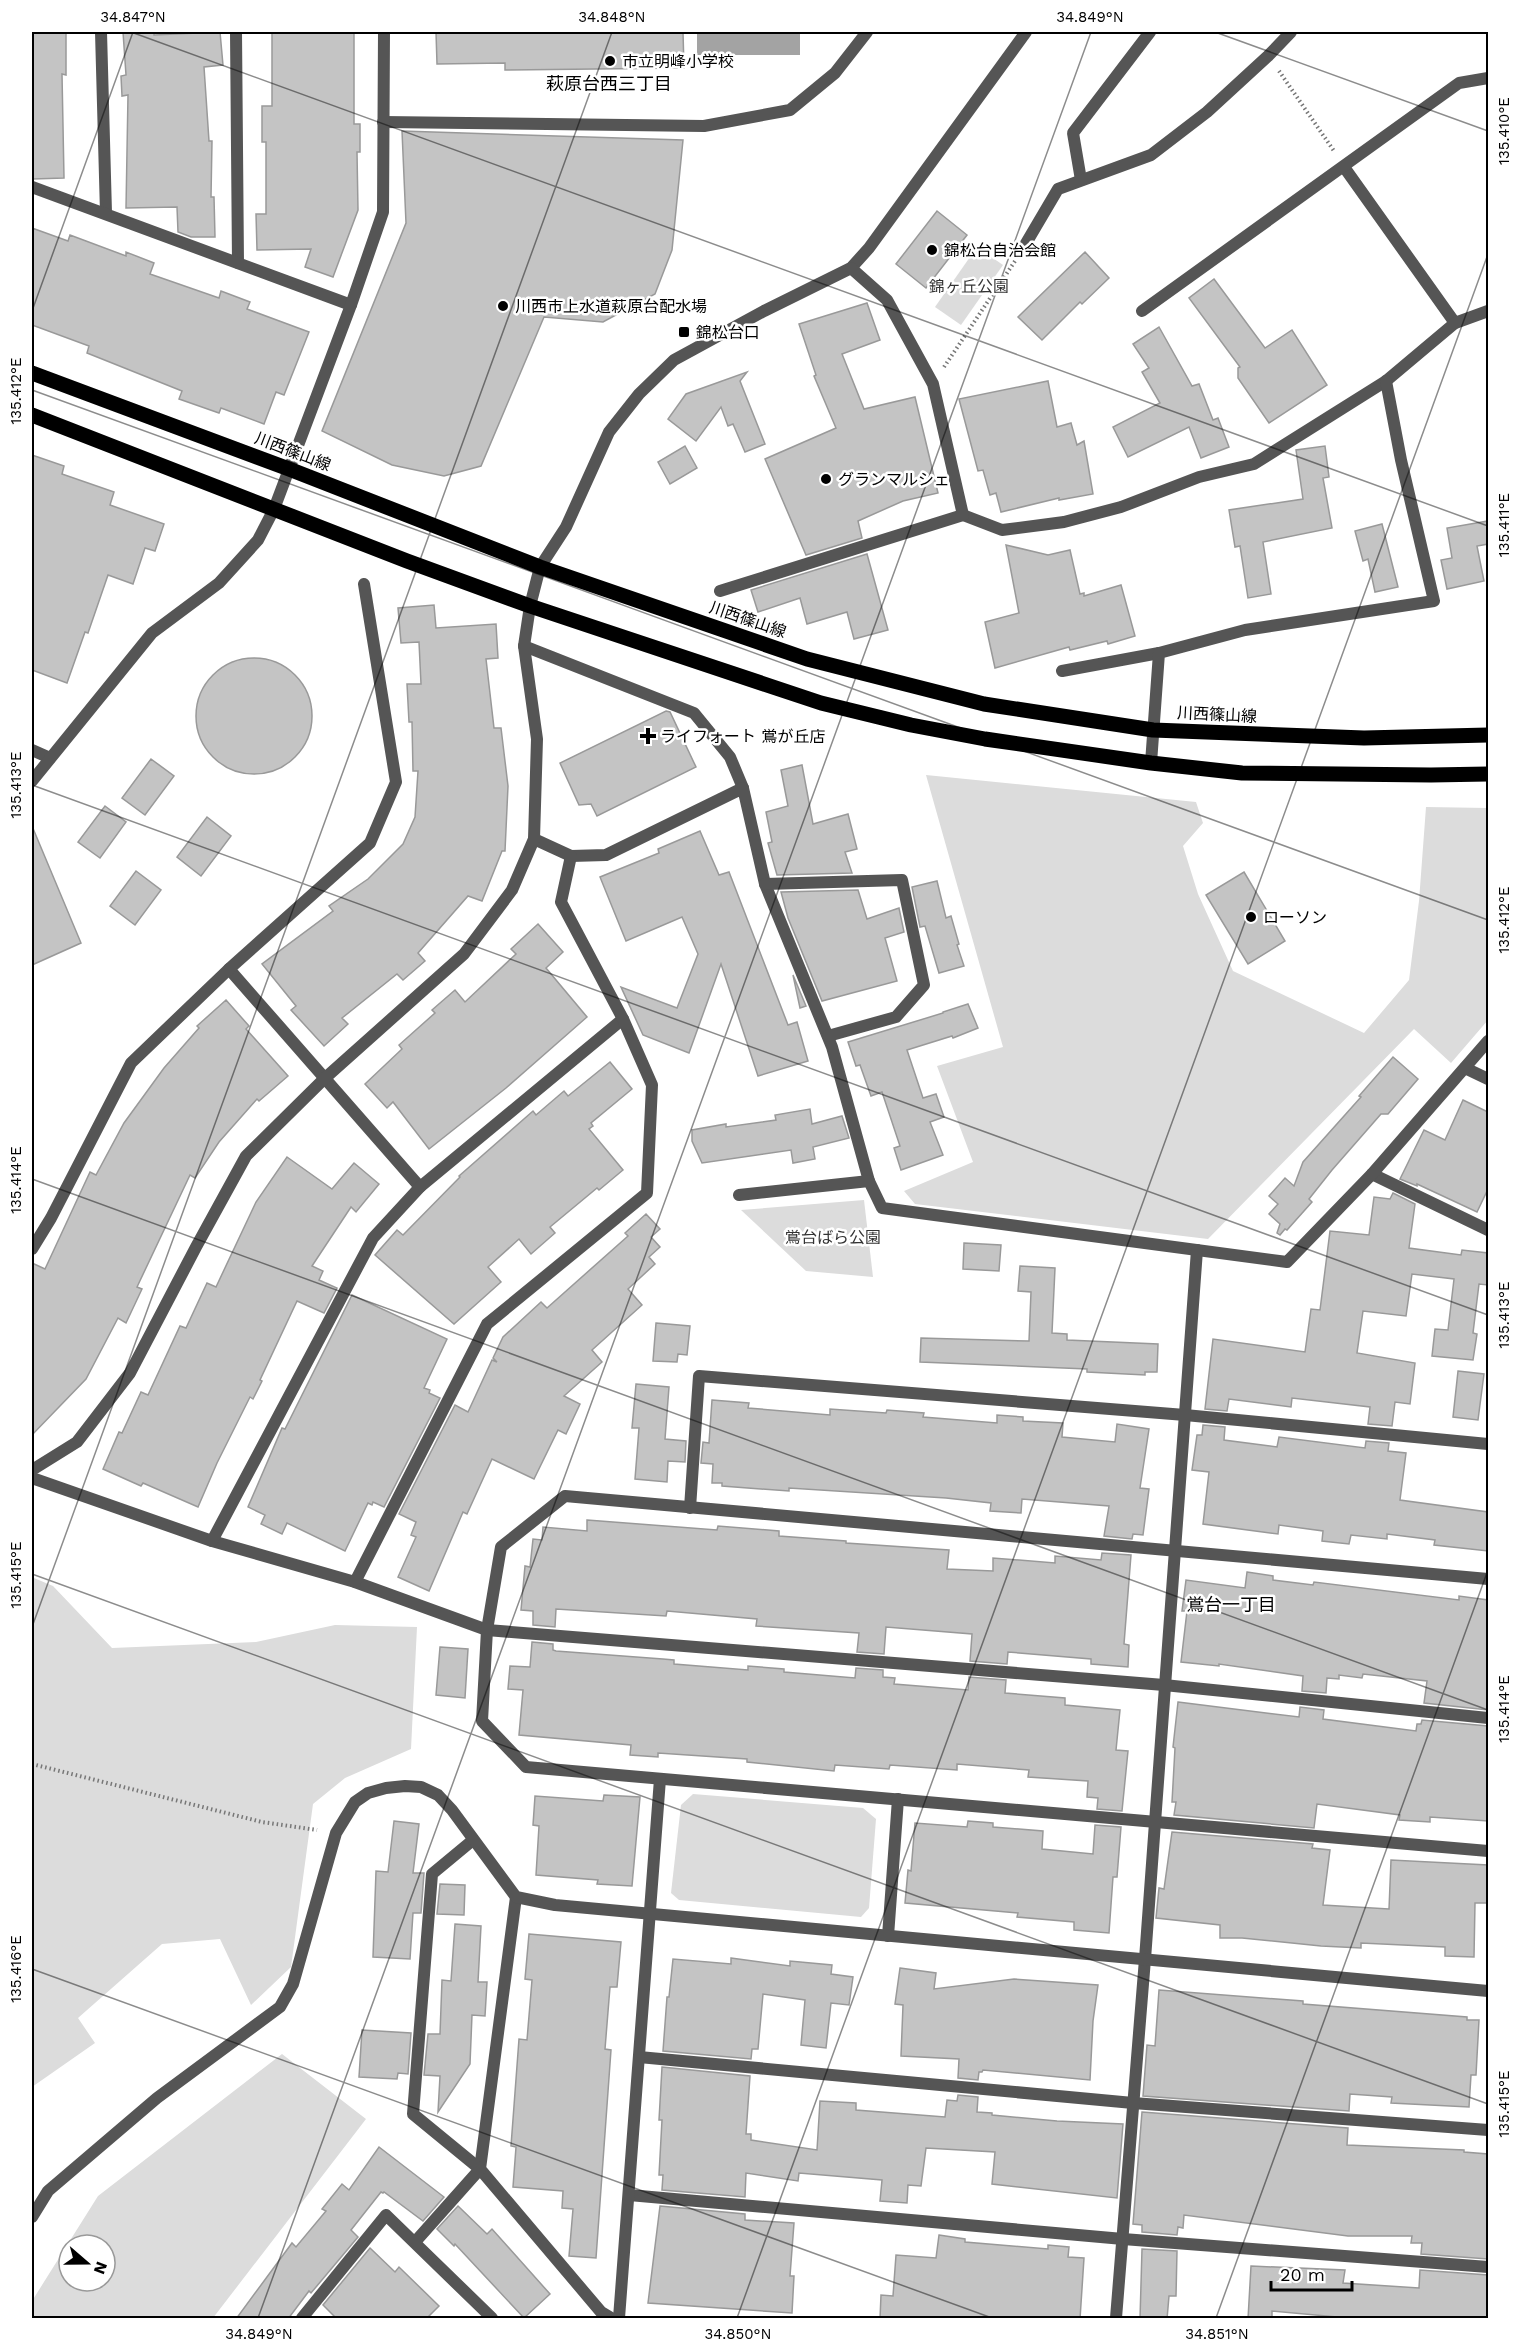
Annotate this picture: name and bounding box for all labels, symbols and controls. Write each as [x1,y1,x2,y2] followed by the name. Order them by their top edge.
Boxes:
[100,8,166,26] text: 34.847°N
[578,8,646,26] text: 34.848°N
[1056,8,1124,26] text: 34.849°N
[622,52,734,71] place label: 市立明峰小学校
[603,54,617,68] marker: 市立明峰小学校
[546,73,672,94] district label: 萩原台西三丁目
[1495,97,1513,165] text: 135.410°E
[944,241,1056,260] place label: 錦松台自治会館
[925,243,939,257] marker: 錦松台自治会館
[929,277,1009,296] park label: 錦ヶ丘公園
[515,297,707,316] place label: 川西市上水道萩原台配水場
[496,299,510,313] marker: 川西市上水道萩原台配水場
[696,323,760,342] place label: 錦松台口
[677,325,691,339] marker: 錦松台口
[7,357,25,425] text: 135.412°E
[252,428,334,475] street label: 川西篠山線
[838,470,950,489] place label: グランマルシェ
[819,472,833,486] marker: グランマルシェ
[1495,493,1513,557] text: 135.411°E
[707,597,789,641] street label: 川西篠山線
[1177,703,1257,726] street label: 川西篠山線
[660,727,825,746] place label: ライフォート 鴬が丘店
[641,729,655,743] marker: ライフォート 鴬が丘店
[7,751,25,819] text: 135.413°E
[1495,886,1513,954] text: 135.412°E
[1263,908,1327,927] place label: ローソン
[1244,910,1258,924] marker: ローソン
[7,1146,25,1214] text: 135.414°E
[785,1228,881,1247] park label: 鴬台ばら公園
[1495,1281,1513,1349] text: 135.413°E
[7,1541,25,1609] text: 135.415°E
[1186,1594,1276,1615] district label: 鴬台一丁目
[1495,1675,1513,1743] text: 135.414°E
[7,1935,25,2003] text: 135.416°E
[1495,2070,1513,2138] text: 135.415°E
[57,2233,117,2293] north arrow
[1271,2254,1352,2292] scale bar
[90,2259,112,2277] text: N
[1280,2264,1325,2285] text: 20 m
[225,2325,293,2343] text: 34.849°N
[705,2325,771,2343] text: 34.850°N
[1185,2325,1249,2343] text: 34.851°N

